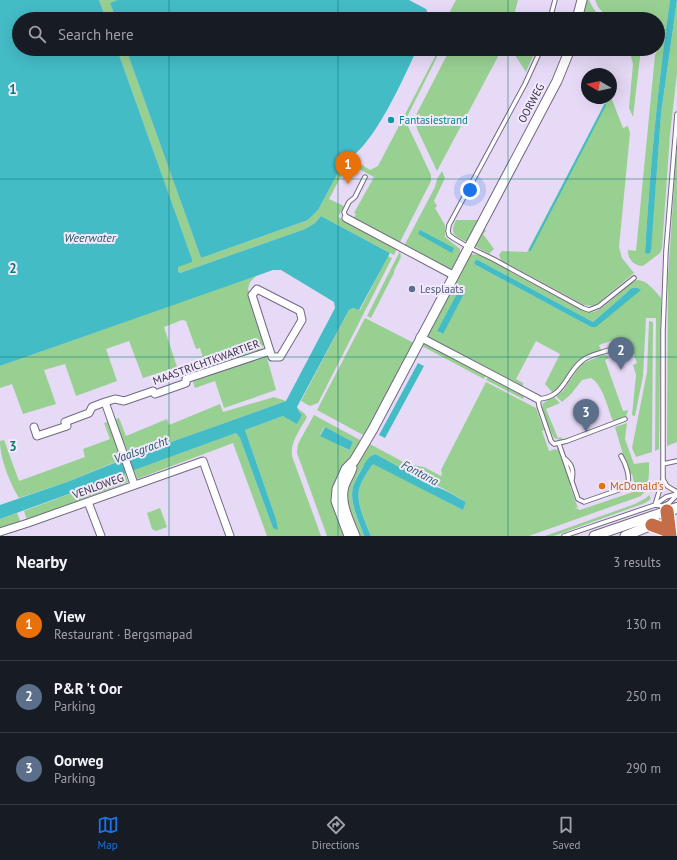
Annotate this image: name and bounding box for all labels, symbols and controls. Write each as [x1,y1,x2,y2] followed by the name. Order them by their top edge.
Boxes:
[12,12,665,56] search box
[26,23,48,45] icon: search
[58,25,134,44] text: Search here
[581,68,617,104] north arrow
[9,81,17,98] text: 1
[515,81,547,125] street label: OORWEG
[399,113,468,127] place label: Fantasiestrand
[386,115,396,125] marker: Fantasiestrand
[335,151,361,184] pin: 1
[460,180,480,200] your location
[64,230,117,245] water label: Weerwater
[9,260,17,277] text: 2
[420,282,464,296] place label: Lesplaats
[407,284,417,294] marker: Lesplaats
[151,336,262,388] street label: MAASTRICHTKWARTIER
[608,337,634,370] pin: 2
[573,399,599,432] pin: 3
[112,432,171,466] water label: Vaalsgracht
[9,438,17,455] text: 3
[399,457,441,489] water label: Fontana
[70,470,126,502] street label: VENLOWEG
[610,479,664,493] place label: McDonald's
[597,481,607,491] marker: McDonald's
[16,551,67,573] text: Nearby
[613,554,661,571] text: 3 results
[54,607,85,626] text: View
[25,616,33,633] text: 1
[626,616,661,633] text: 130 m
[54,626,192,643] text: Restaurant · Bergsmapad
[54,679,122,698] text: P&R 't Oor
[25,688,33,705] text: 2
[626,688,661,705] text: 250 m
[54,698,95,715] text: Parking
[54,751,104,770] text: Oorweg
[25,760,33,777] text: 3
[626,760,661,777] text: 290 m
[54,770,95,787] text: Parking
[97,814,119,852] tab: Map
[312,814,359,852] tab: Directions
[552,814,580,852] tab: Saved

